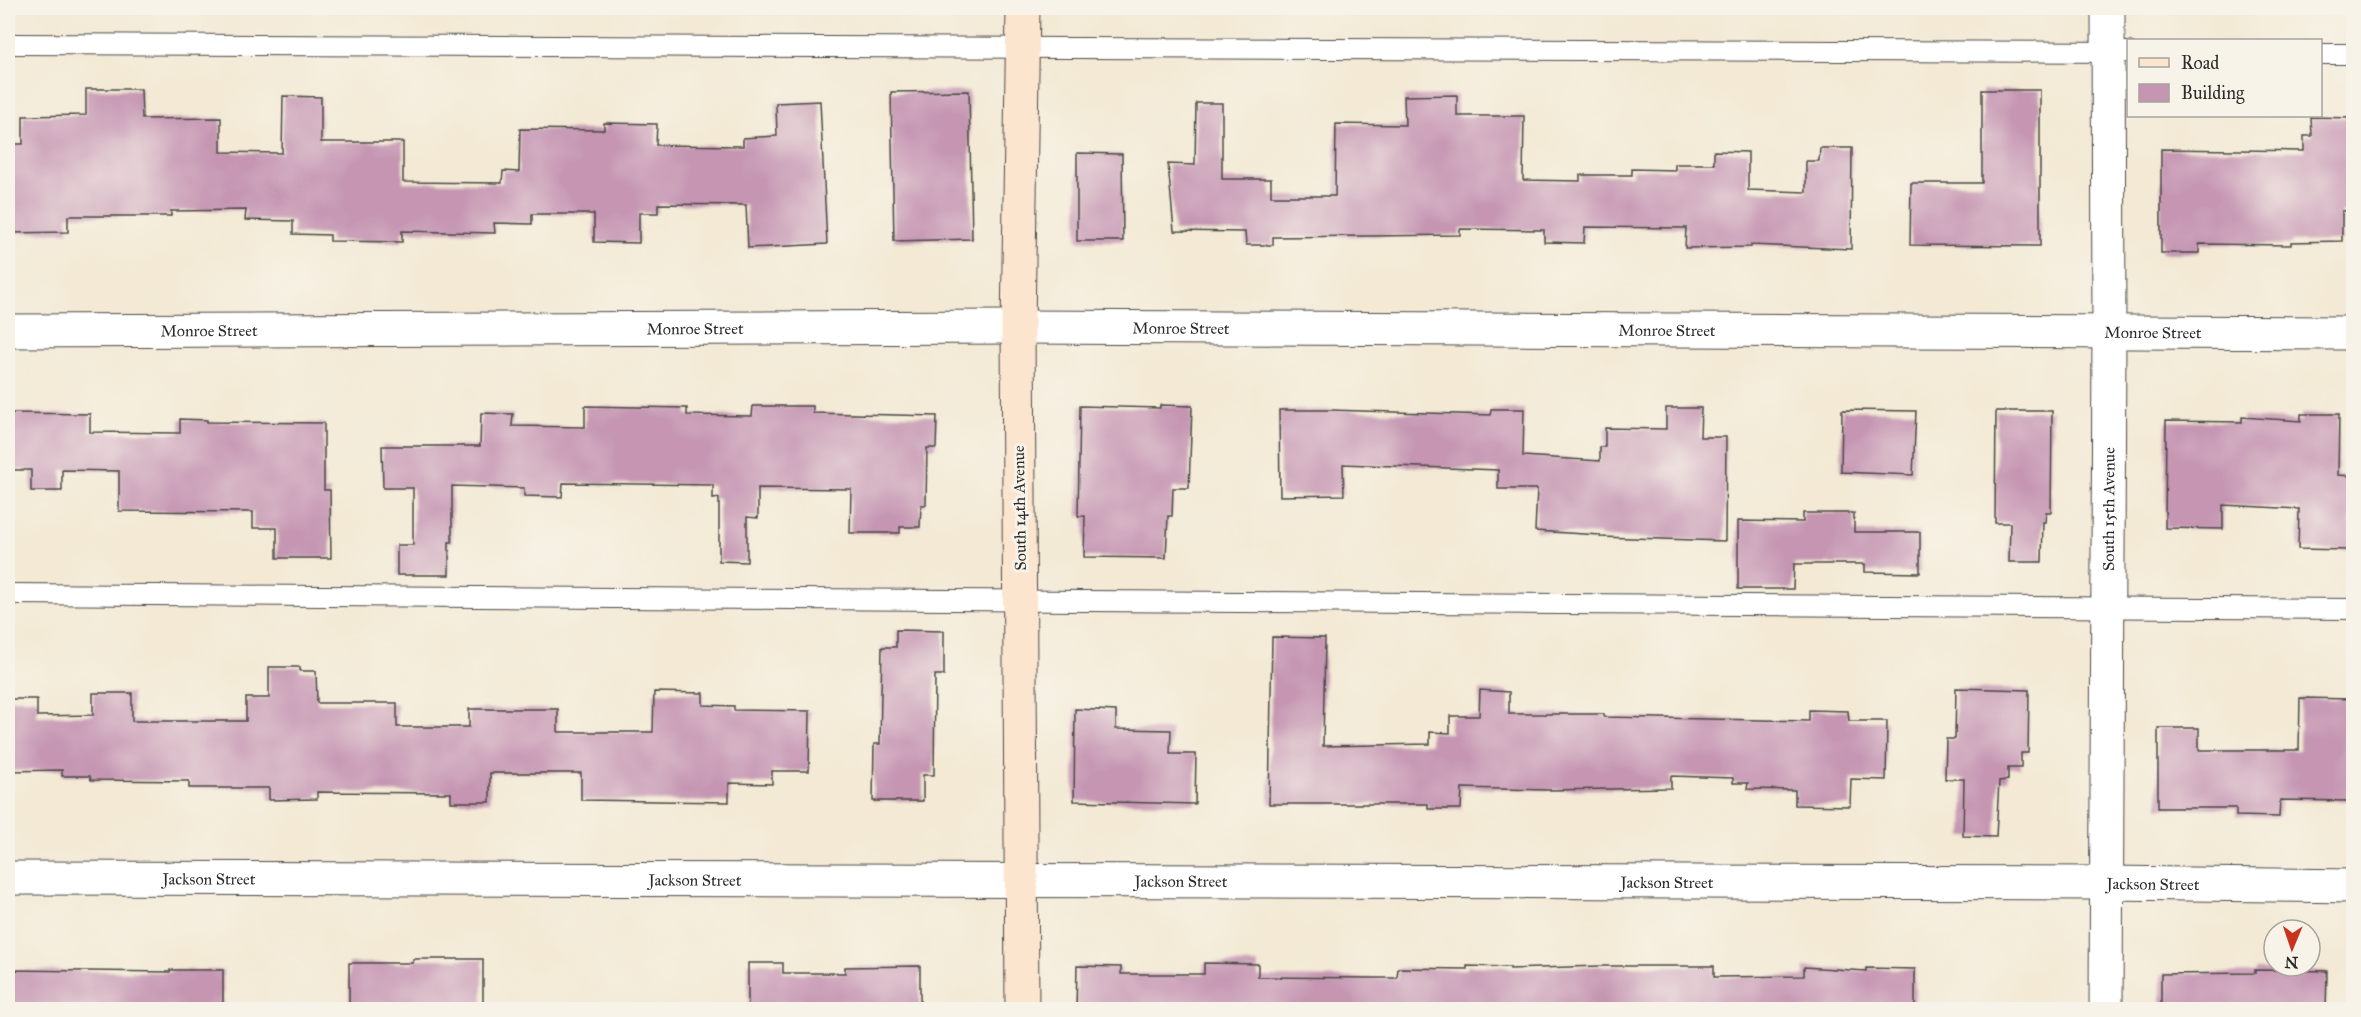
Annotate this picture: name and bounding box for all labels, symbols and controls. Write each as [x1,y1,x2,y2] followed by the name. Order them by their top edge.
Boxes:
[2127,39,2322,117] legend
[2181,52,2219,74] text: Road
[2181,82,2245,105] text: Building
[646,319,744,338] street label: Monroe Street
[1132,319,1230,338] street label: Monroe Street
[160,321,258,340] street label: Monroe Street
[1618,321,1716,340] street label: Monroe Street
[2104,323,2202,342] street label: Monroe Street
[1009,445,1030,571] street label: South 14th Avenue
[2099,447,2118,571] street label: South 15th Avenue
[160,869,256,889] street label: Jackson Street
[646,871,742,891] street label: Jackson Street
[1132,872,1228,892] street label: Jackson Street
[1618,873,1714,893] street label: Jackson Street
[2104,874,2200,894] street label: Jackson Street
[2262,918,2322,978] north arrow
[2284,953,2299,972] text: N

